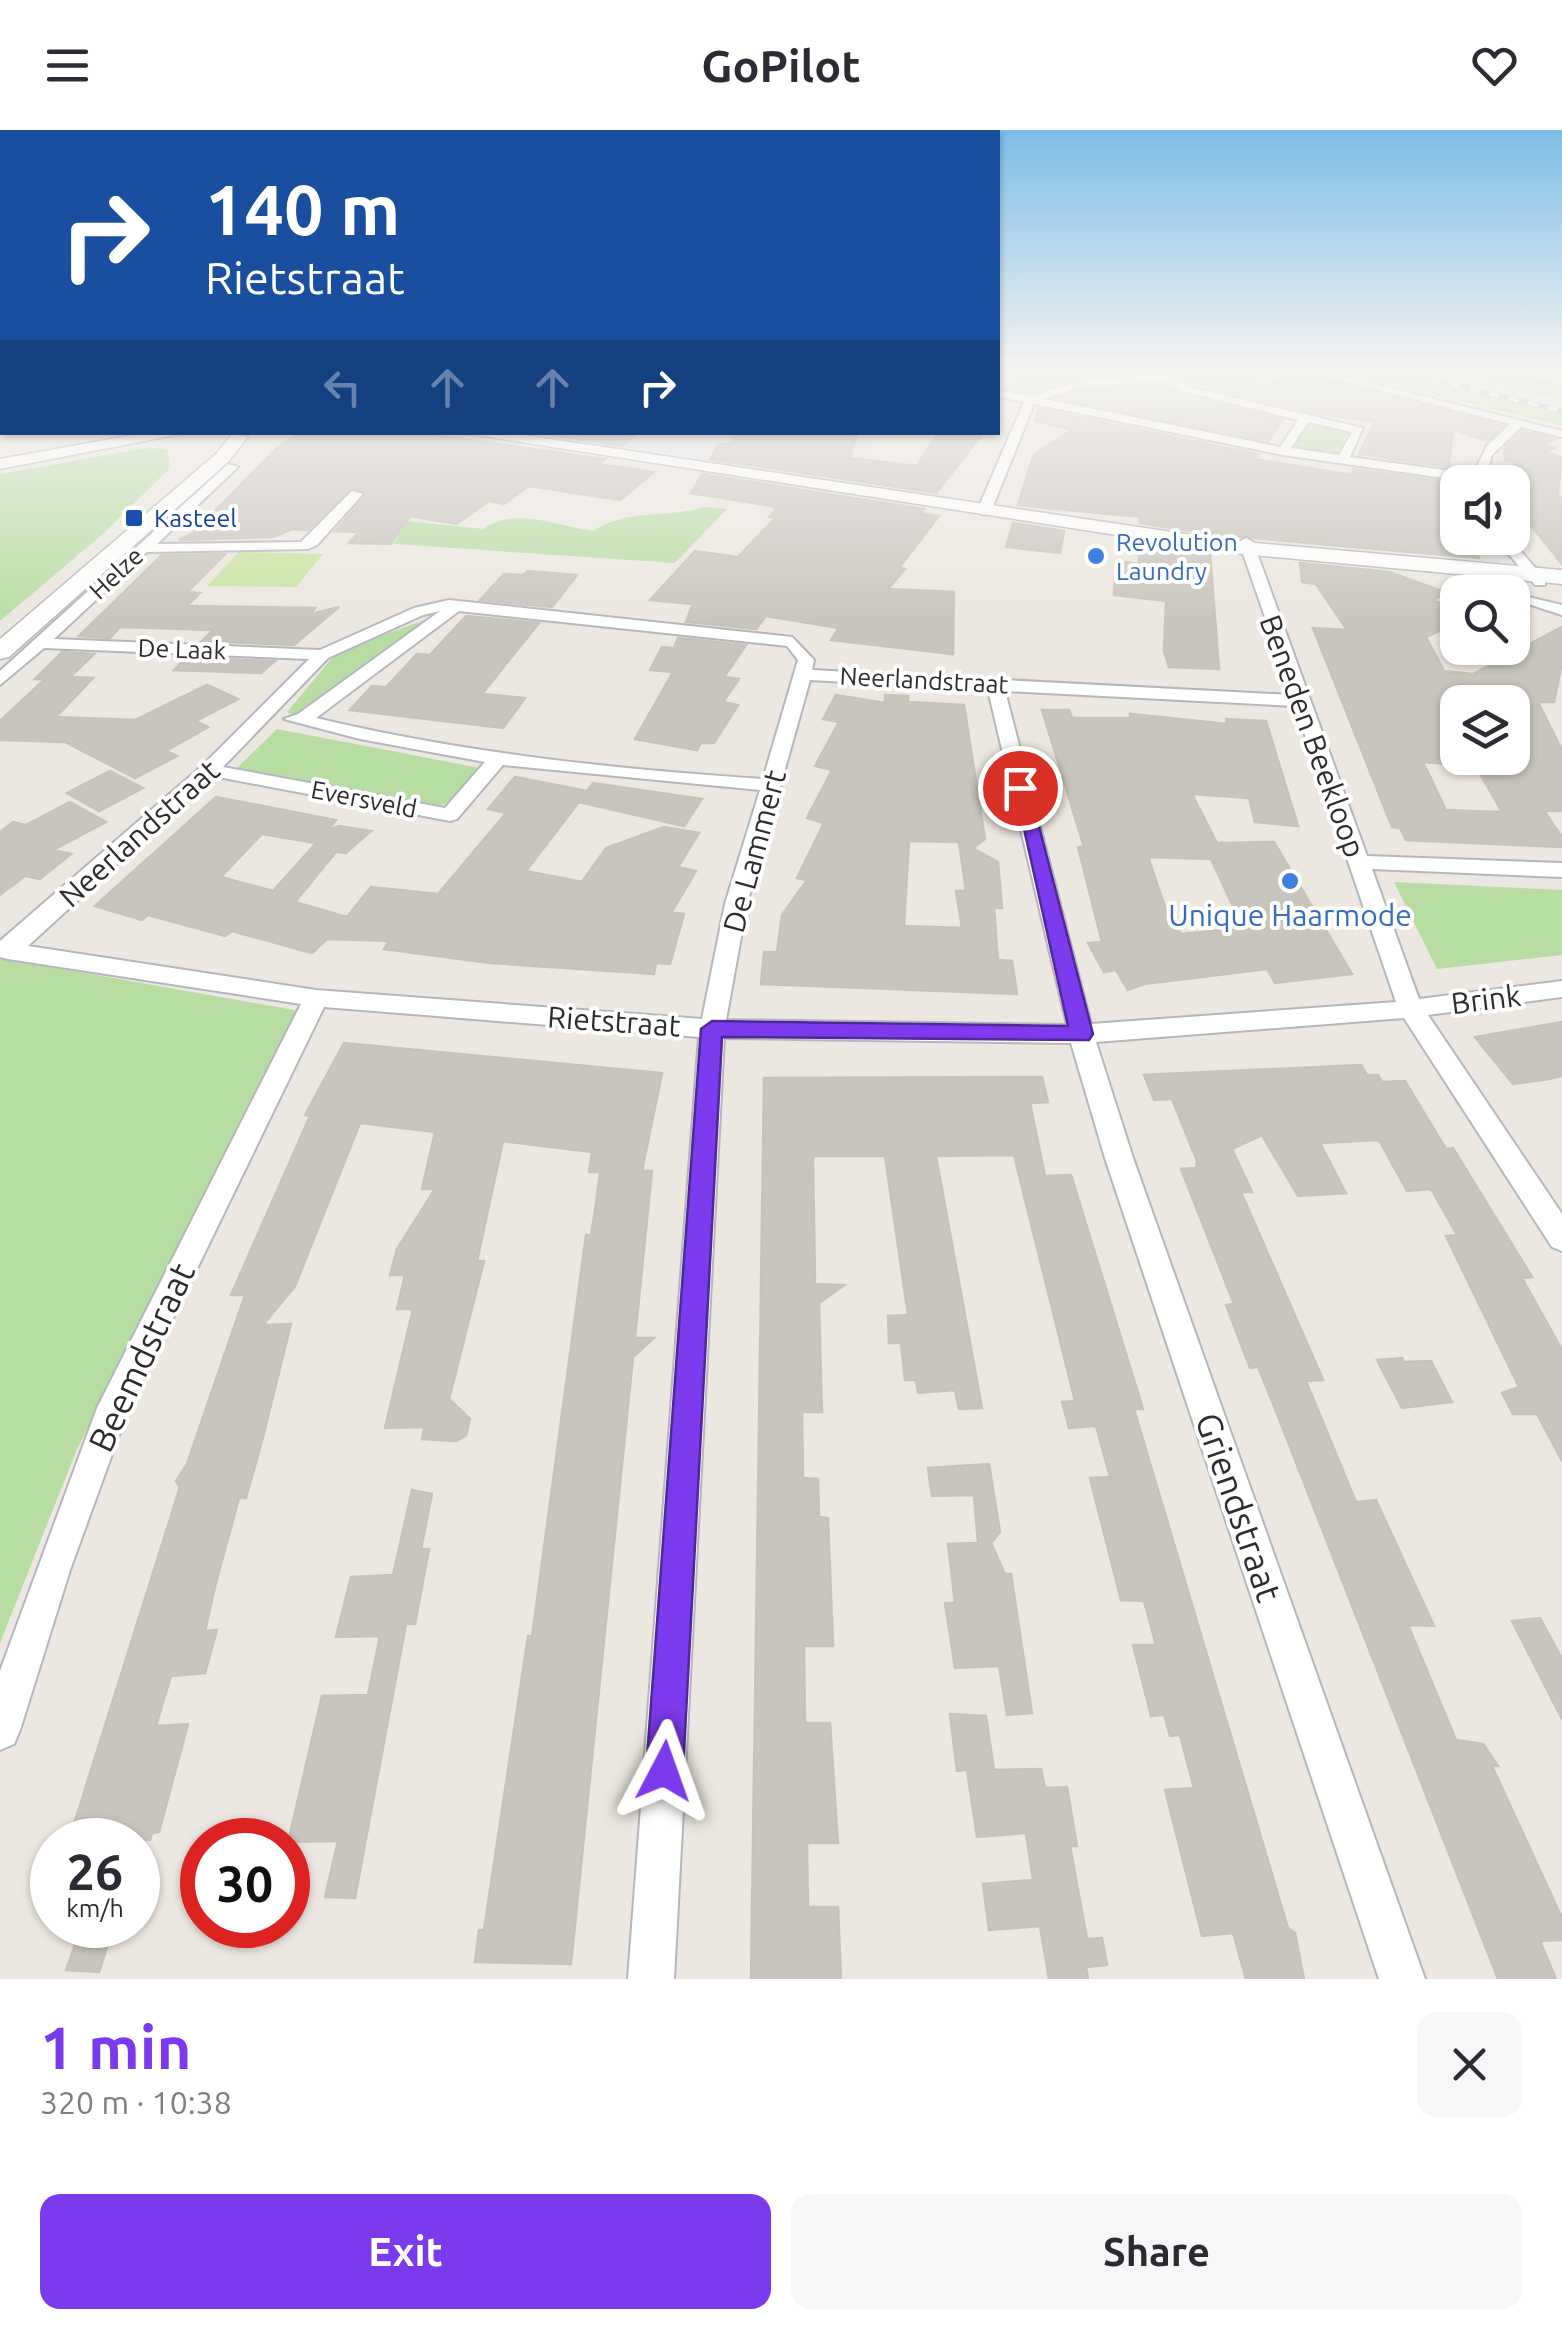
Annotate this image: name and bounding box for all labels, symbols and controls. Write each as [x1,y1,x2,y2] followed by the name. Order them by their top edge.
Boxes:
[40,38,95,93] icon: menu
[1467,38,1522,93] icon: heart
[701,40,861,91] text: GoPilot
[40,170,170,300] icon: right
[205,170,400,248] text: 140 m
[205,252,405,303] text: Rietstraat
[315,360,370,415] icon: left
[420,360,475,415] icon: ahead
[525,360,580,415] icon: ahead
[630,360,685,415] icon: right
[1440,465,1530,775] map controls
[1440,465,1530,555] button: sound
[154,504,237,532] place label: Kasteel
[123,507,145,529] marker: Kasteel
[1116,528,1238,585] place label: Revolution Laundry
[83,541,149,605] street label: Helze
[1085,545,1107,567] marker: Revolution Laundry
[1440,575,1530,665] button: search
[1253,610,1373,862] street label: Beneden Beekloop
[137,633,227,665] street label: De Laak
[839,662,1009,698] street label: Neerlandstraat
[1440,685,1530,775] button: layers
[978,746,1063,831] pin
[52,752,226,913] street label: Neerlandstraat
[993,761,1048,816] icon: arrive
[716,766,792,936] street label: De Lammert
[309,775,419,823] street label: Eversveld
[1279,870,1301,892] marker: Unique Haarmode
[1168,898,1412,932] place label: Unique Haarmode
[1449,978,1523,1020] street label: Brink
[546,999,682,1043] street label: Rietstraat
[80,1256,202,1458] street label: Beemdstraat
[1188,1408,1290,1607] street label: Griendstraat
[612,1719,716,1823] position arrow
[180,1818,310,1948] speed limit sign: 30
[67,1843,123,1899] text: 26
[66,1894,124,1922] text: km/h
[1417,2012,1522,2117] button: close
[40,2013,192,2080] text: 1 min
[40,2084,232,2120] text: 320 m · 10:38
[40,2194,771,2309] button: Exit
[791,2194,1522,2309] button: Share

